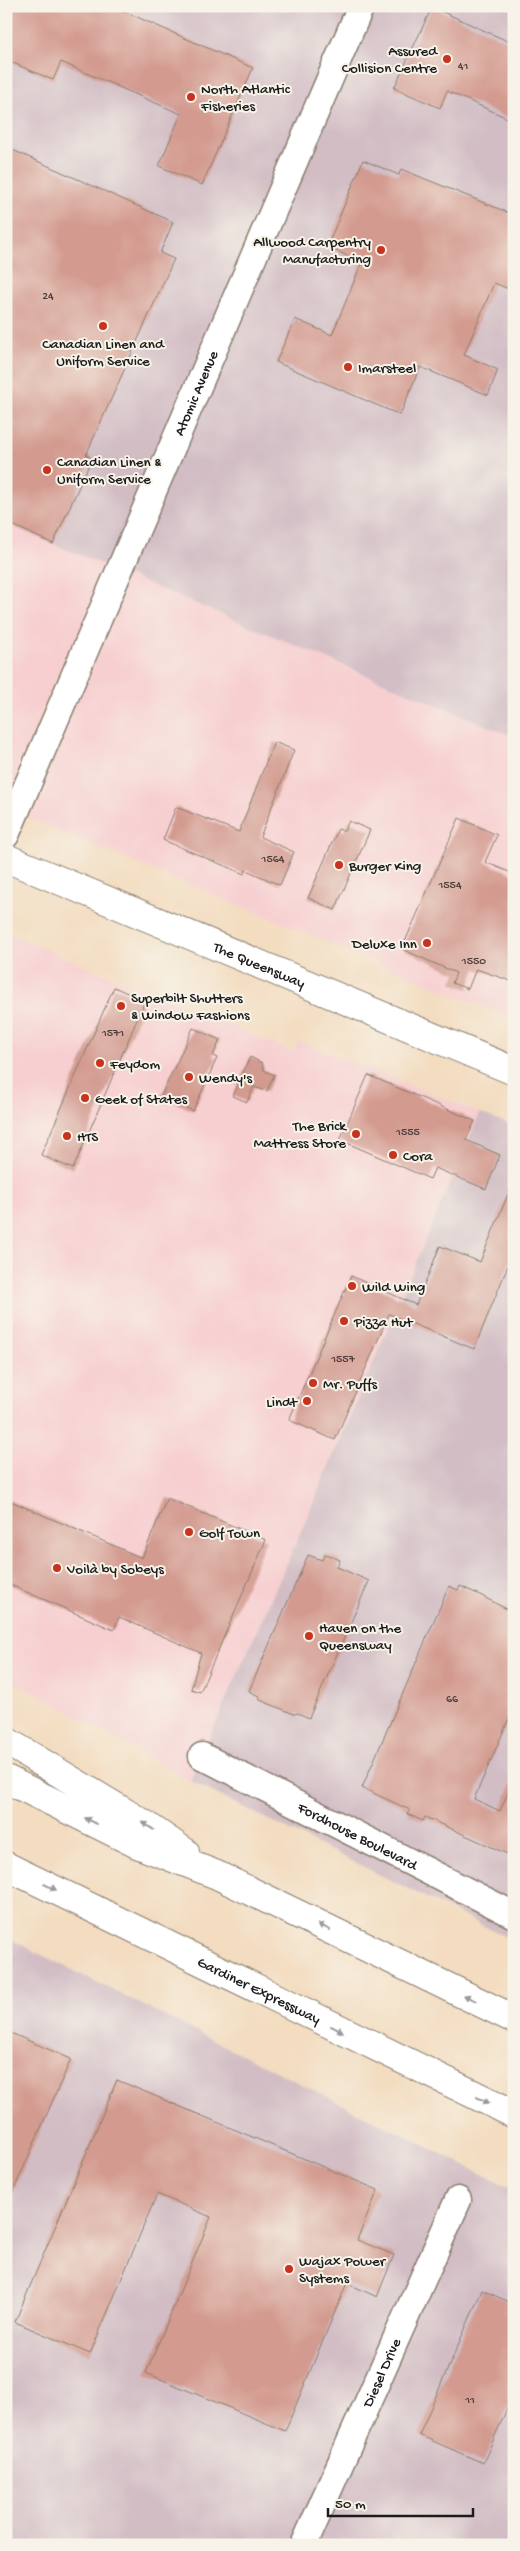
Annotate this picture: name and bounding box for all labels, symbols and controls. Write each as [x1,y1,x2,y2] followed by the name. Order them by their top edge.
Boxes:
[342,43,438,78] place label: Assured Collision Centre
[441,53,453,65] marker: Assured Collision Centre
[458,60,468,74] house number: 41
[200,81,291,116] place label: North Atlantic Fisheries
[185,91,197,103] marker: North Atlantic Fisheries
[253,234,372,269] place label: Allwood Carpentry Manufacturing
[375,244,387,256] marker: Allwood Carpentry Manufacturing
[42,290,54,304] house number: 24
[97,320,109,332] marker: Canadian Linen and Uniform Service
[42,336,165,371] place label: Canadian Linen and Uniform Service
[171,348,223,439] street label: Atomic Avenue
[358,360,416,378] place label: Imarsteel
[342,361,354,373] marker: Imarsteel
[57,454,161,489] place label: Canadian Linen & Uniform Service
[41,464,53,476] marker: Canadian Linen & Uniform Service
[261,853,285,867] house number: 1564
[348,858,421,876] place label: Burger King
[333,859,345,871] marker: Burger King
[437,879,462,893] house number: 1554
[351,936,417,954] place label: Deluxe Inn
[421,937,433,949] marker: Deluxe Inn
[209,939,308,994] street label: The Queensway
[461,955,486,969] house number: 1550
[131,990,250,1025] place label: Superbilt Shutters & Window Fashions
[115,1000,127,1012] marker: Superbilt Shutters & Window Fashions
[101,1027,124,1041] house number: 1571
[109,1056,160,1074] place label: Feydom
[94,1057,106,1069] marker: Feydom
[199,1070,253,1088] place label: Wendy's
[183,1071,195,1083] marker: Wendy's
[95,1091,187,1109] place label: Geek of States
[79,1092,91,1104] marker: Geek of States
[253,1118,347,1153] place label: The Brick Mattress Store
[395,1126,420,1140] house number: 1555
[350,1128,362,1140] marker: The Brick Mattress Store
[77,1129,98,1147] place label: HTS
[61,1130,73,1142] marker: HTS
[403,1148,433,1166] place label: Cora
[387,1149,399,1161] marker: Cora
[362,1279,425,1297] place label: Wild Wing
[346,1280,358,1292] marker: Wild Wing
[353,1314,414,1332] place label: Pizza Hut
[338,1315,350,1327] marker: Pizza Hut
[330,1353,356,1367] house number: 1557
[323,1376,377,1394] place label: Mr. Puffs
[307,1377,319,1389] marker: Mr. Puffs
[266,1394,299,1412] place label: Lindt
[301,1395,313,1407] marker: Lindt
[199,1525,260,1543] place label: Golf Town
[183,1526,195,1538] marker: Golf Town
[66,1561,164,1579] place label: Voilà by Sobeys
[51,1562,63,1574] marker: Voilà by Sobeys
[319,1620,402,1655] place label: Haven on the Queensway
[303,1630,315,1642] marker: Haven on the Queensway
[446,1693,459,1707] house number: 66
[293,1799,421,1876] street label: Fordhouse Boulevard
[84,1817,98,1825] one-way arrow
[141,1822,155,1831] one-way arrow
[43,1884,57,1892] one-way arrow
[317,1923,331,1931] one-way arrow
[194,1954,324,2029] street label: Gardiner Expressway
[463,1994,477,2002] one-way arrow
[330,2025,344,2033] one-way arrow
[476,2096,490,2104] one-way arrow
[299,2253,387,2288] place label: Wajax Power Systems
[283,2263,295,2275] marker: Wajax Power Systems
[359,2336,406,2411] street label: Diesel Drive
[464,2394,475,2408] house number: 11
[328,2486,472,2518] scale bar
[335,2496,366,2514] text: 50 m

